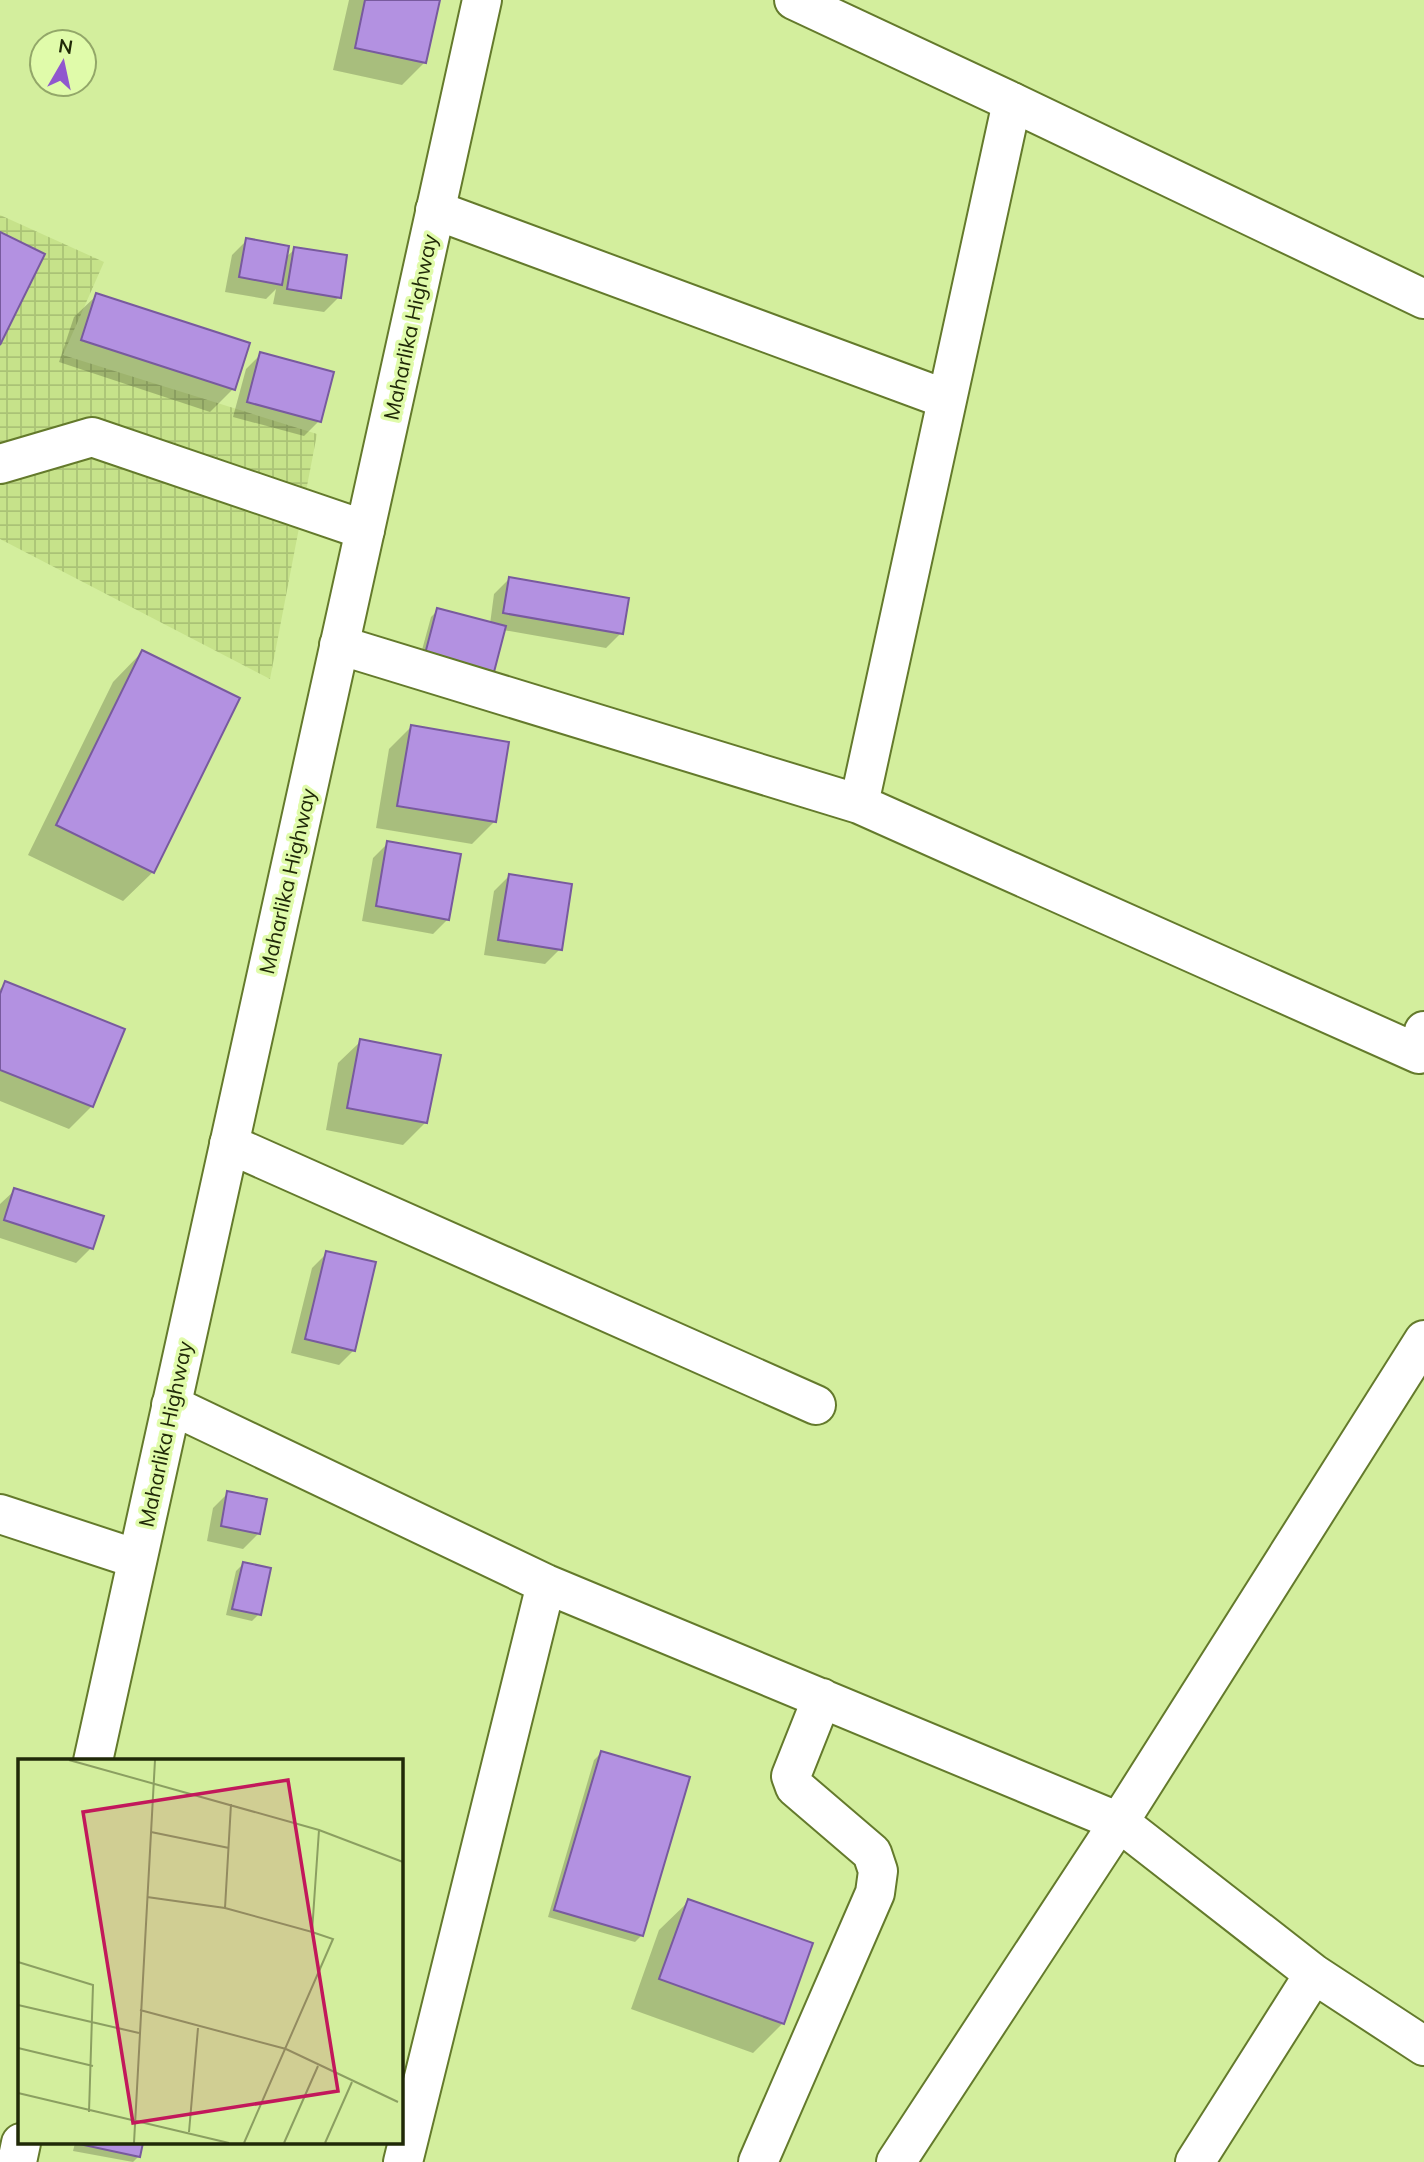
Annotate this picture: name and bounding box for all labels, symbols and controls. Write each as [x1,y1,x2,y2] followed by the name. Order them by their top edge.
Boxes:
[28,28,98,98] north arrow
[57,33,75,59] text: N
[378,232,442,422] street label: Maharlika Highway
[253,786,321,976] street label: Maharlika Highway
[133,1339,197,1529] street label: Maharlika Highway
[18,1759,402,2144] inset map

